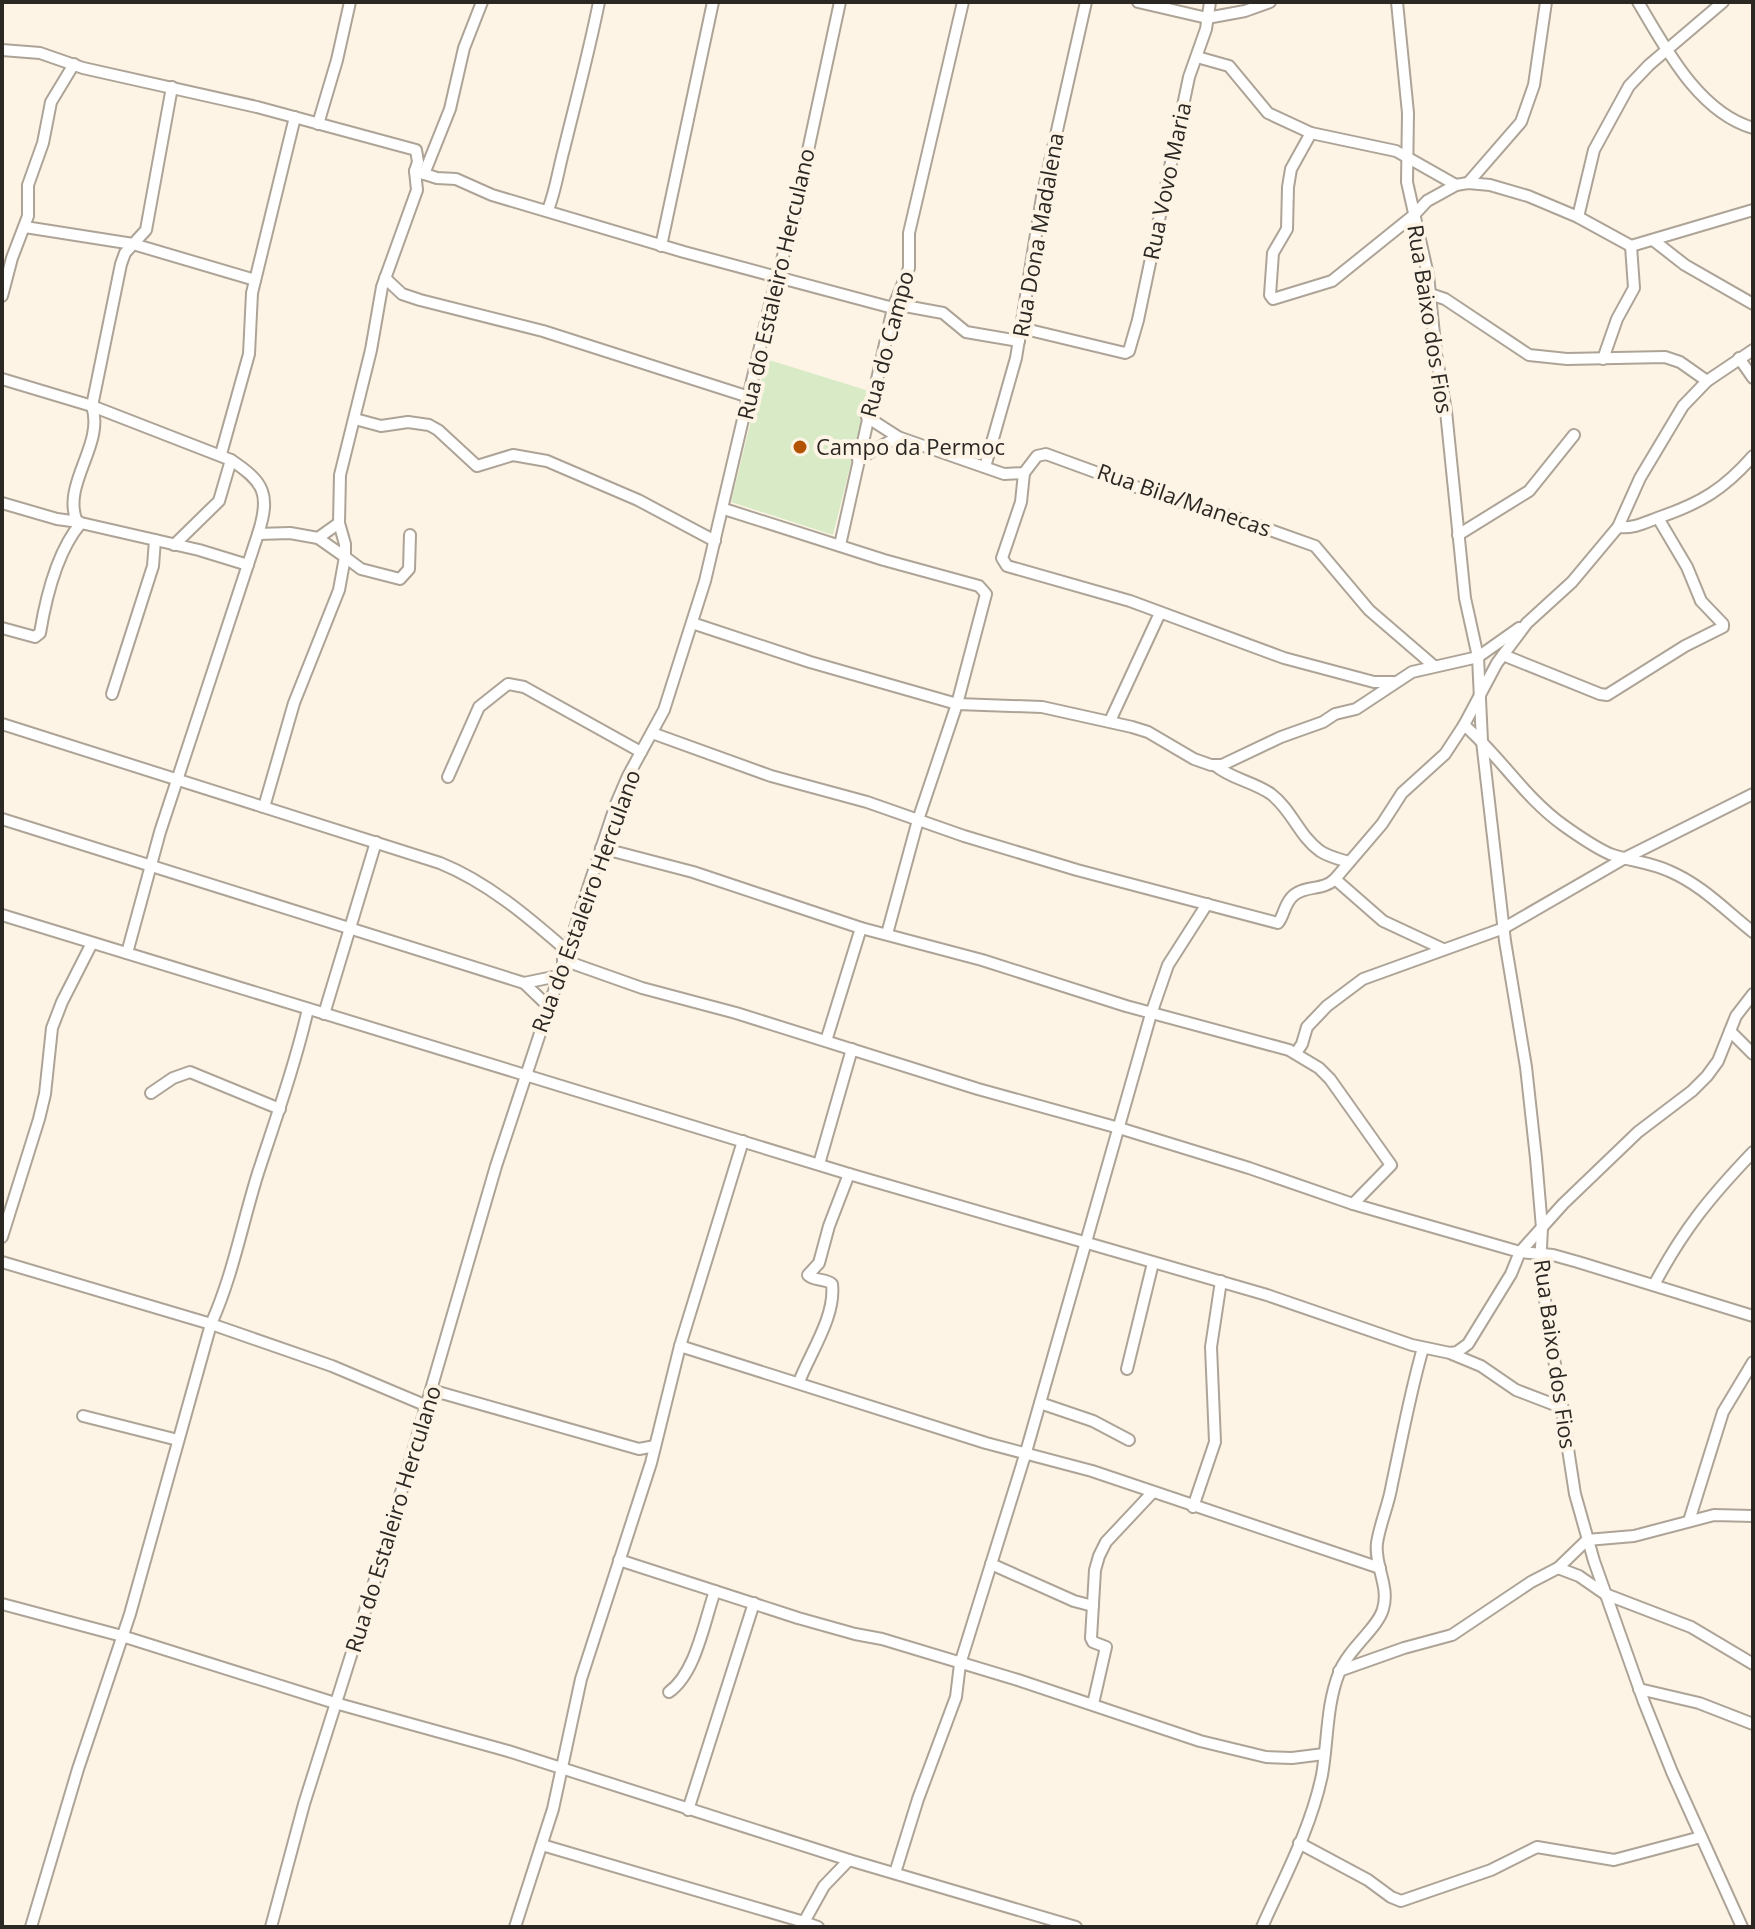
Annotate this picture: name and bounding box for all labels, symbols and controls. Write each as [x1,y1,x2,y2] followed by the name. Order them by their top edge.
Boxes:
[1135,99,1197,262] street label: Rua Vovo Maria
[1004,130,1070,339] street label: Rua Dona Madalena
[729,145,821,422] street label: Rua do Estaleiro Herculano
[1401,222,1461,416] street label: Rua Baixo dos Fios
[852,267,920,420] street label: Rua do Campo
[816,431,1005,461] place label: Campo da Permoc
[791,438,809,456] marker: Campo da Permoc
[1094,455,1275,543] street label: Rua Bila/Manecas
[523,765,647,1036] street label: Rua do Estaleiro Herculano
[1528,1257,1584,1451] street label: Rua Baixo dos Fios
[337,1382,447,1656] street label: Rua do Estaleiro Herculano

